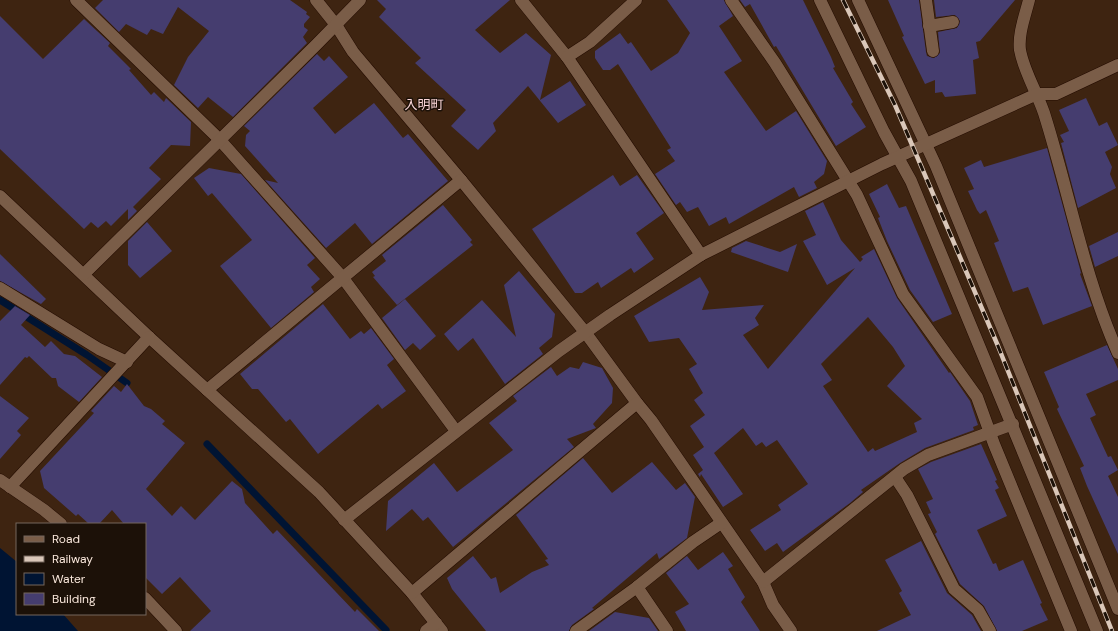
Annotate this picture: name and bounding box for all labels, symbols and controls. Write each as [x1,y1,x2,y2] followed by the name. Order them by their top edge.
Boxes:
[404,96,444,113] district label: 入明町
[16,523,146,615] legend
[52,531,80,547] text: Road
[52,551,93,567] text: Railway
[52,571,86,587] text: Water
[52,591,96,607] text: Building

